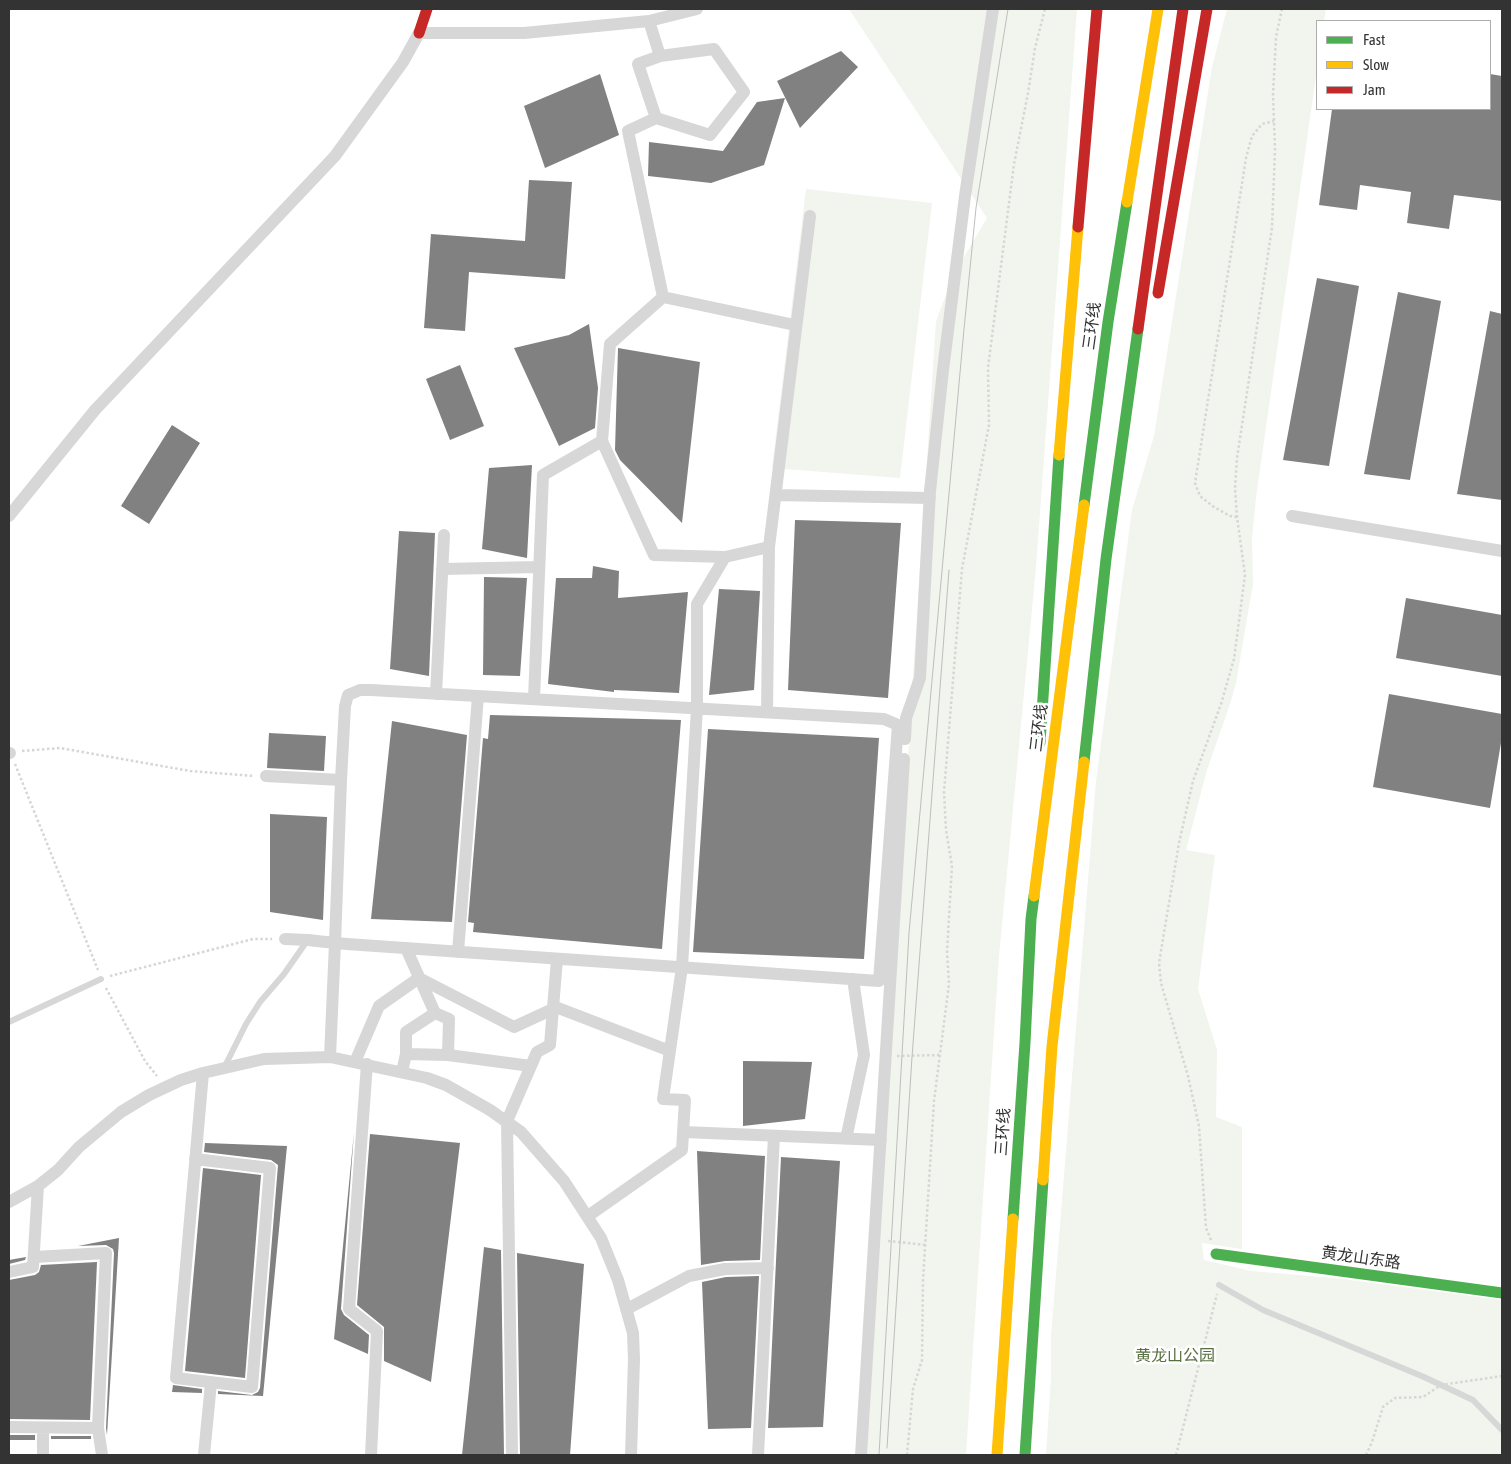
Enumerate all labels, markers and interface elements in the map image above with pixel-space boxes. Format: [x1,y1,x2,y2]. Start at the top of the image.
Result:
legend [1316,20,1491,110]
text: Fast [1363,31,1385,48]
text: Slow [1363,56,1389,73]
text: Jam [1363,81,1386,98]
street label: 三环线 [1079,301,1105,351]
street label: 三环线 [1027,703,1051,753]
street label: 三环线 [992,1107,1014,1157]
street label: 黄龙山东路 [1320,1243,1402,1273]
park label: 黄龙山公园 [1135,1346,1215,1366]

